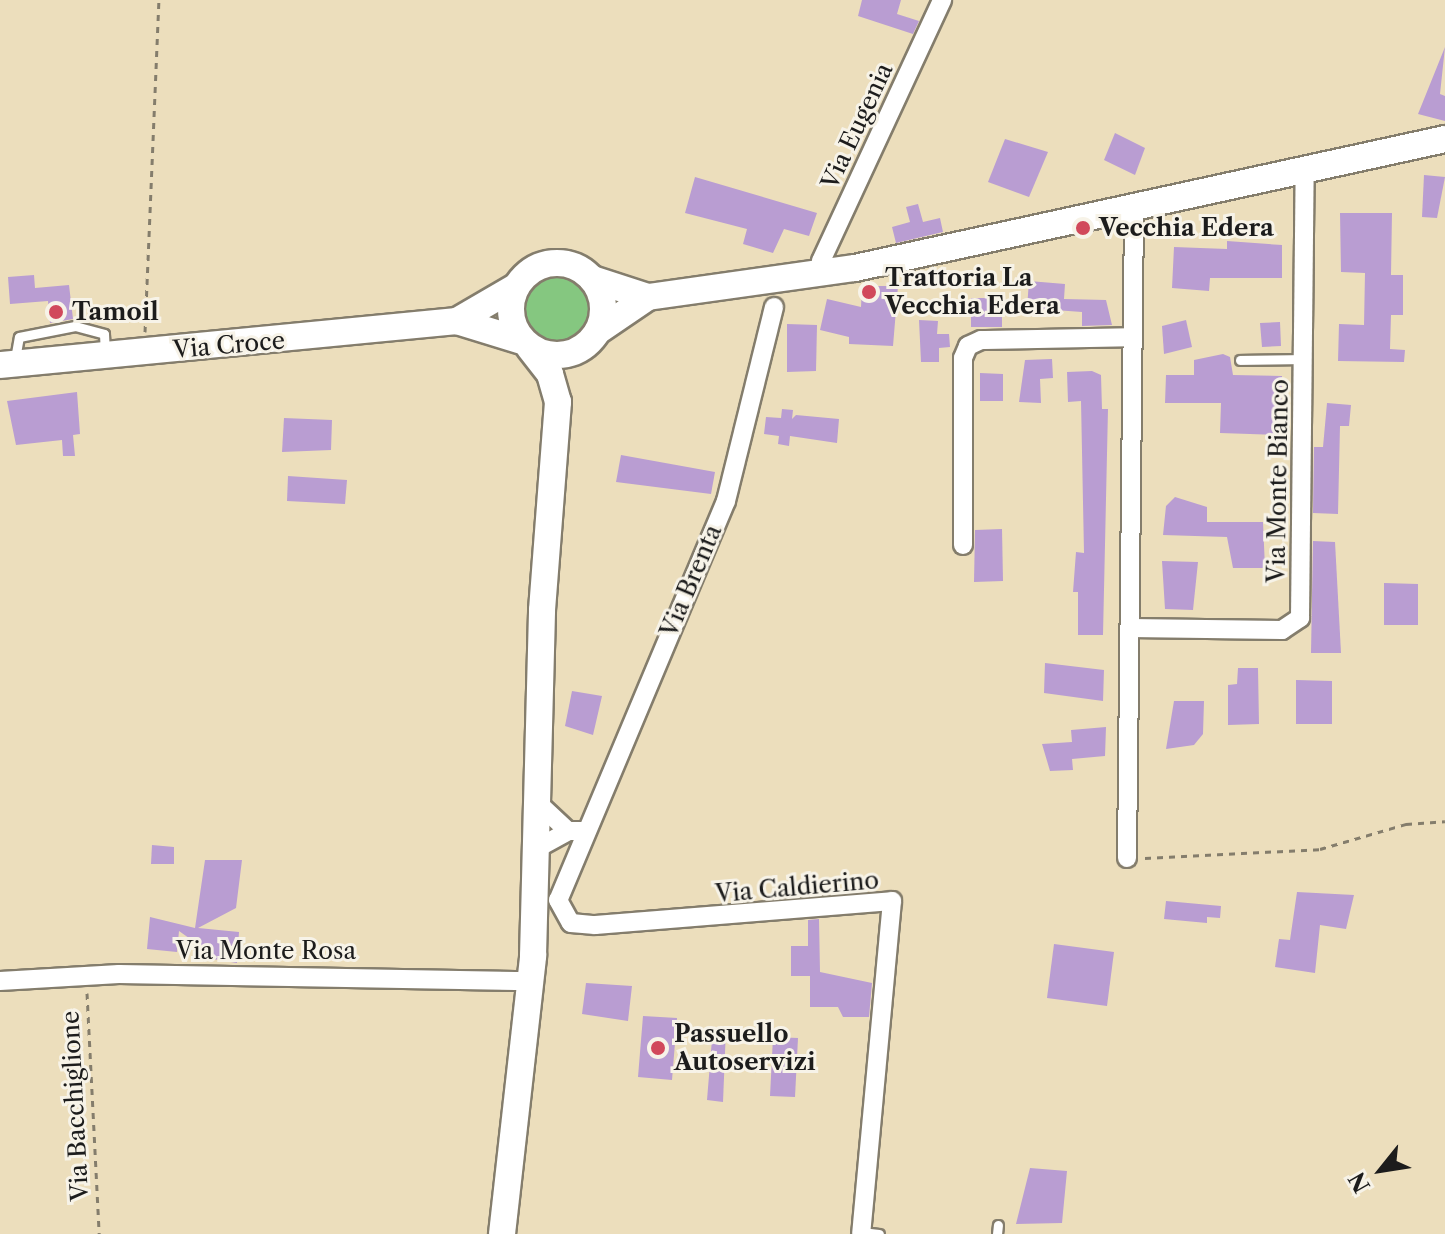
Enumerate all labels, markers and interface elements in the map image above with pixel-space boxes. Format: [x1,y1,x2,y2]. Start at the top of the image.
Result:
street label: Via Eugenia [815,58,899,194]
place label: Vecchia Edera [1099,214,1274,242]
marker: Vecchia Edera [1074,219,1092,237]
place label: Trattoria La Vecchia Edera [885,264,1060,320]
marker: Trattoria La Vecchia Edera [860,283,878,301]
place label: Tamoil [72,298,159,326]
marker: Tamoil [47,303,65,321]
street label: Via Croce [172,326,286,364]
street label: Via Monte Bianco [1262,379,1294,583]
street label: Via Brenta [654,520,728,642]
street label: Via Caldierino [714,865,880,909]
street label: Via Monte Rosa [176,937,356,965]
street label: Via Bacchiglione [56,1010,94,1202]
place label: Passuello Autoservizi [674,1020,816,1076]
marker: Passuello Autoservizi [649,1039,667,1057]
north arrow [1341,1130,1421,1210]
text: N [1343,1167,1376,1197]

